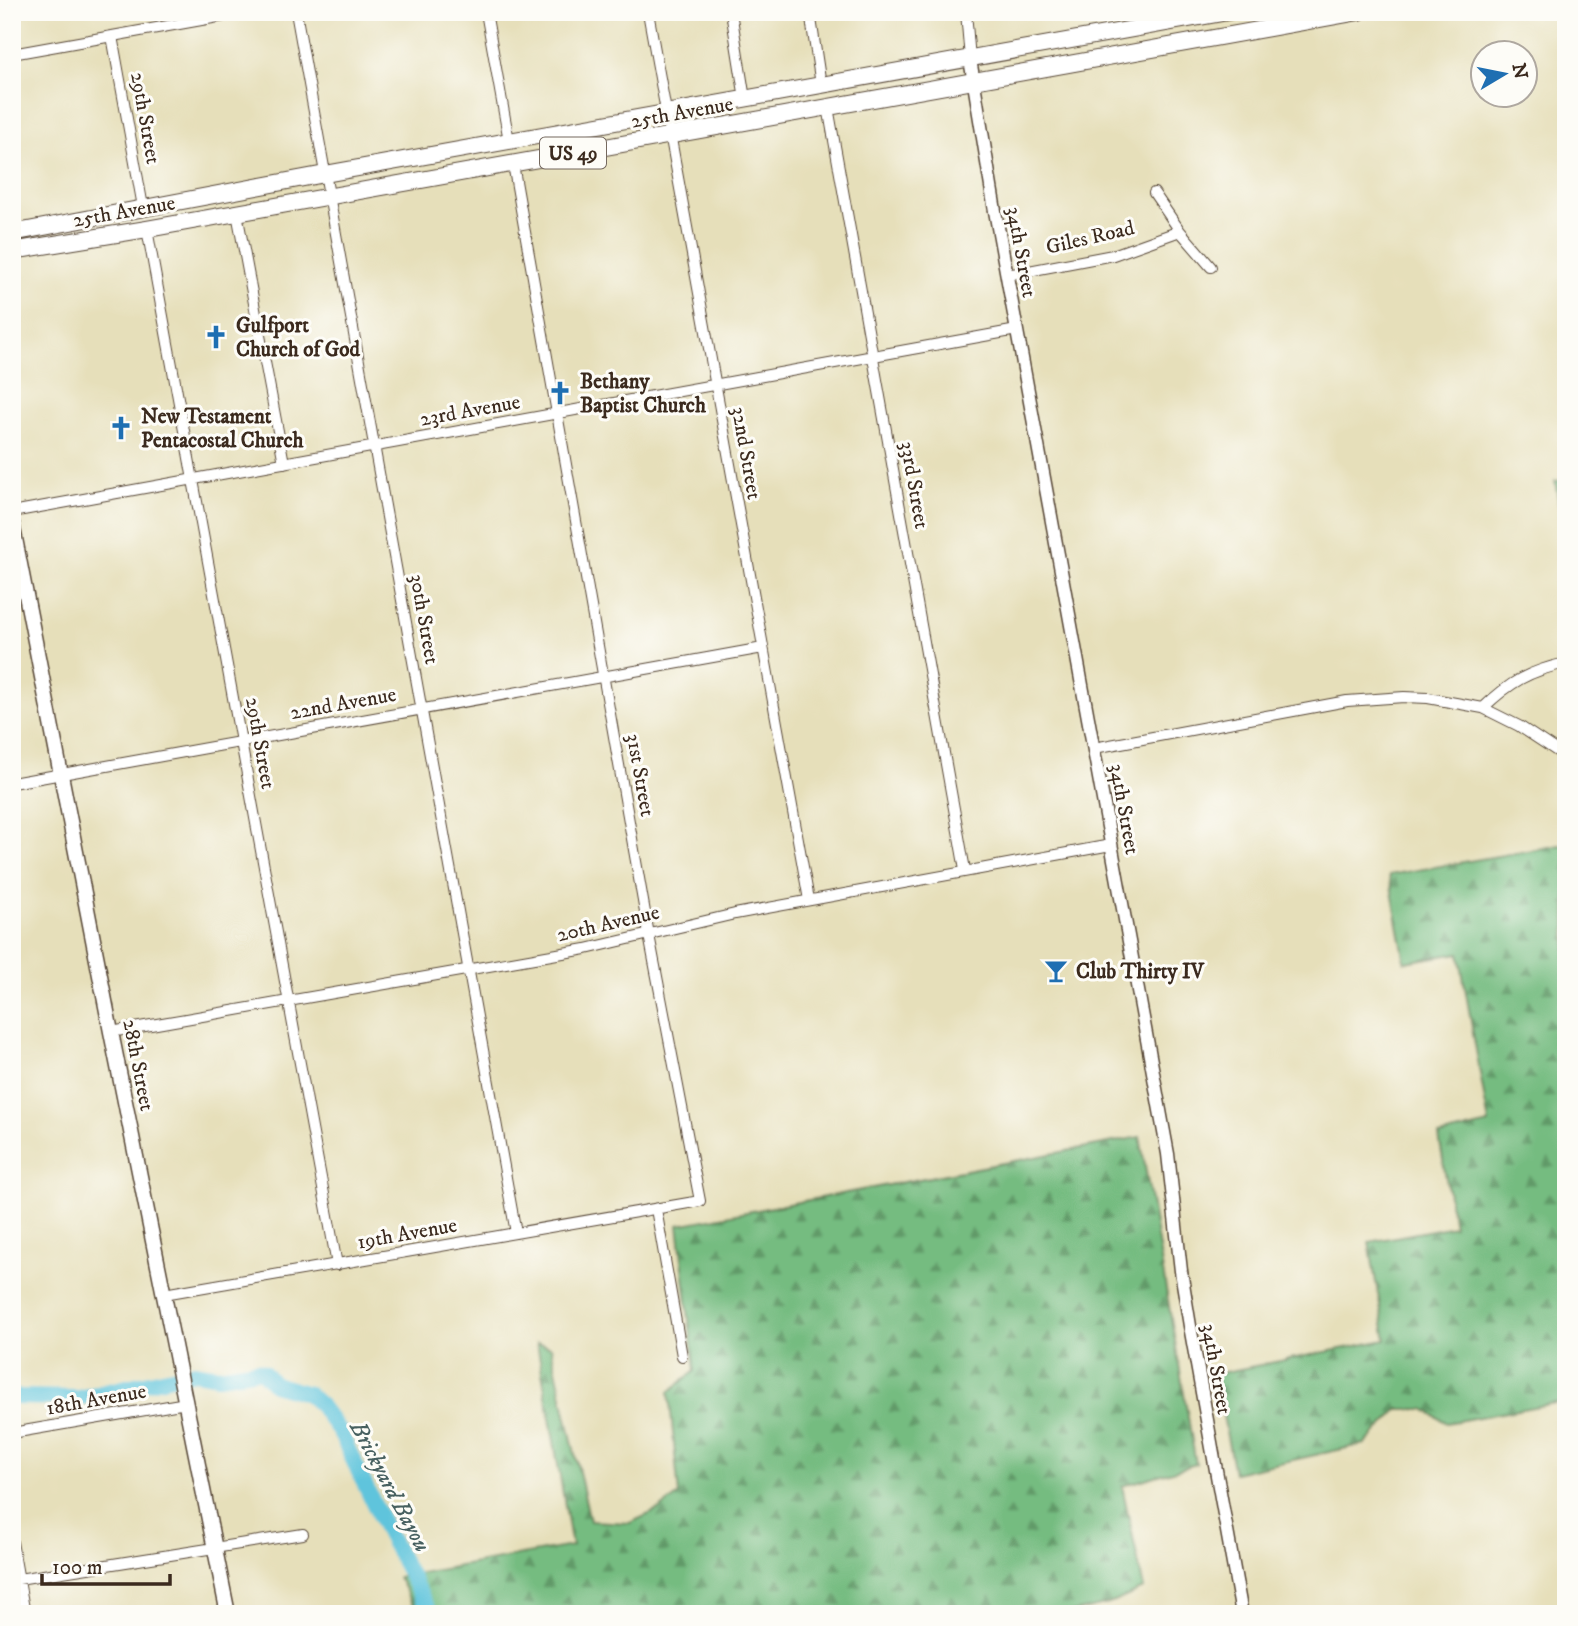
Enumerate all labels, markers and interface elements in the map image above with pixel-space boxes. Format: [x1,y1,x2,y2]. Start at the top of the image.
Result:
north arrow [1470,38,1540,108]
text: N [1507,62,1532,81]
street label: 29th Street [124,70,166,166]
street label: 25th Avenue [629,91,736,135]
road number: US 49 [540,138,606,168]
street label: 25th Avenue [71,190,178,234]
street label: 34th Street [1000,205,1042,300]
street label: Giles Road [1043,215,1138,261]
place label: Gulfport Church of God [236,313,361,363]
church icon: Gulfport Church of God [202,323,230,351]
place label: Bethany Baptist Church [580,369,707,419]
church icon: Bethany Baptist Church [546,379,574,407]
street label: 23rd Avenue [418,389,523,433]
place label: New Testament Pentacostal Church [141,404,305,454]
street label: 32nd Street [725,405,767,502]
church icon: New Testament Pentacostal Church [107,414,135,442]
street label: 33rd Street [894,440,935,531]
street label: 30th Street [403,572,445,667]
street label: 22nd Avenue [288,682,398,726]
street label: 29th Street [239,695,281,791]
street label: 31st Street [620,732,660,819]
street label: 34th Street [1103,762,1145,857]
street label: 20th Avenue [554,899,662,948]
bar icon: Club Thirty IV [1042,957,1070,985]
place label: Club Thirty IV [1076,959,1206,985]
street label: 28th Street [116,1017,160,1113]
street label: 19th Avenue [355,1212,459,1256]
street label: 34th Street [1195,1322,1237,1417]
street label: 18th Avenue [44,1378,148,1422]
water label: Brickyard Bayou [343,1415,436,1557]
scale bar [42,1542,170,1586]
text: 100 m [52,1555,103,1581]

